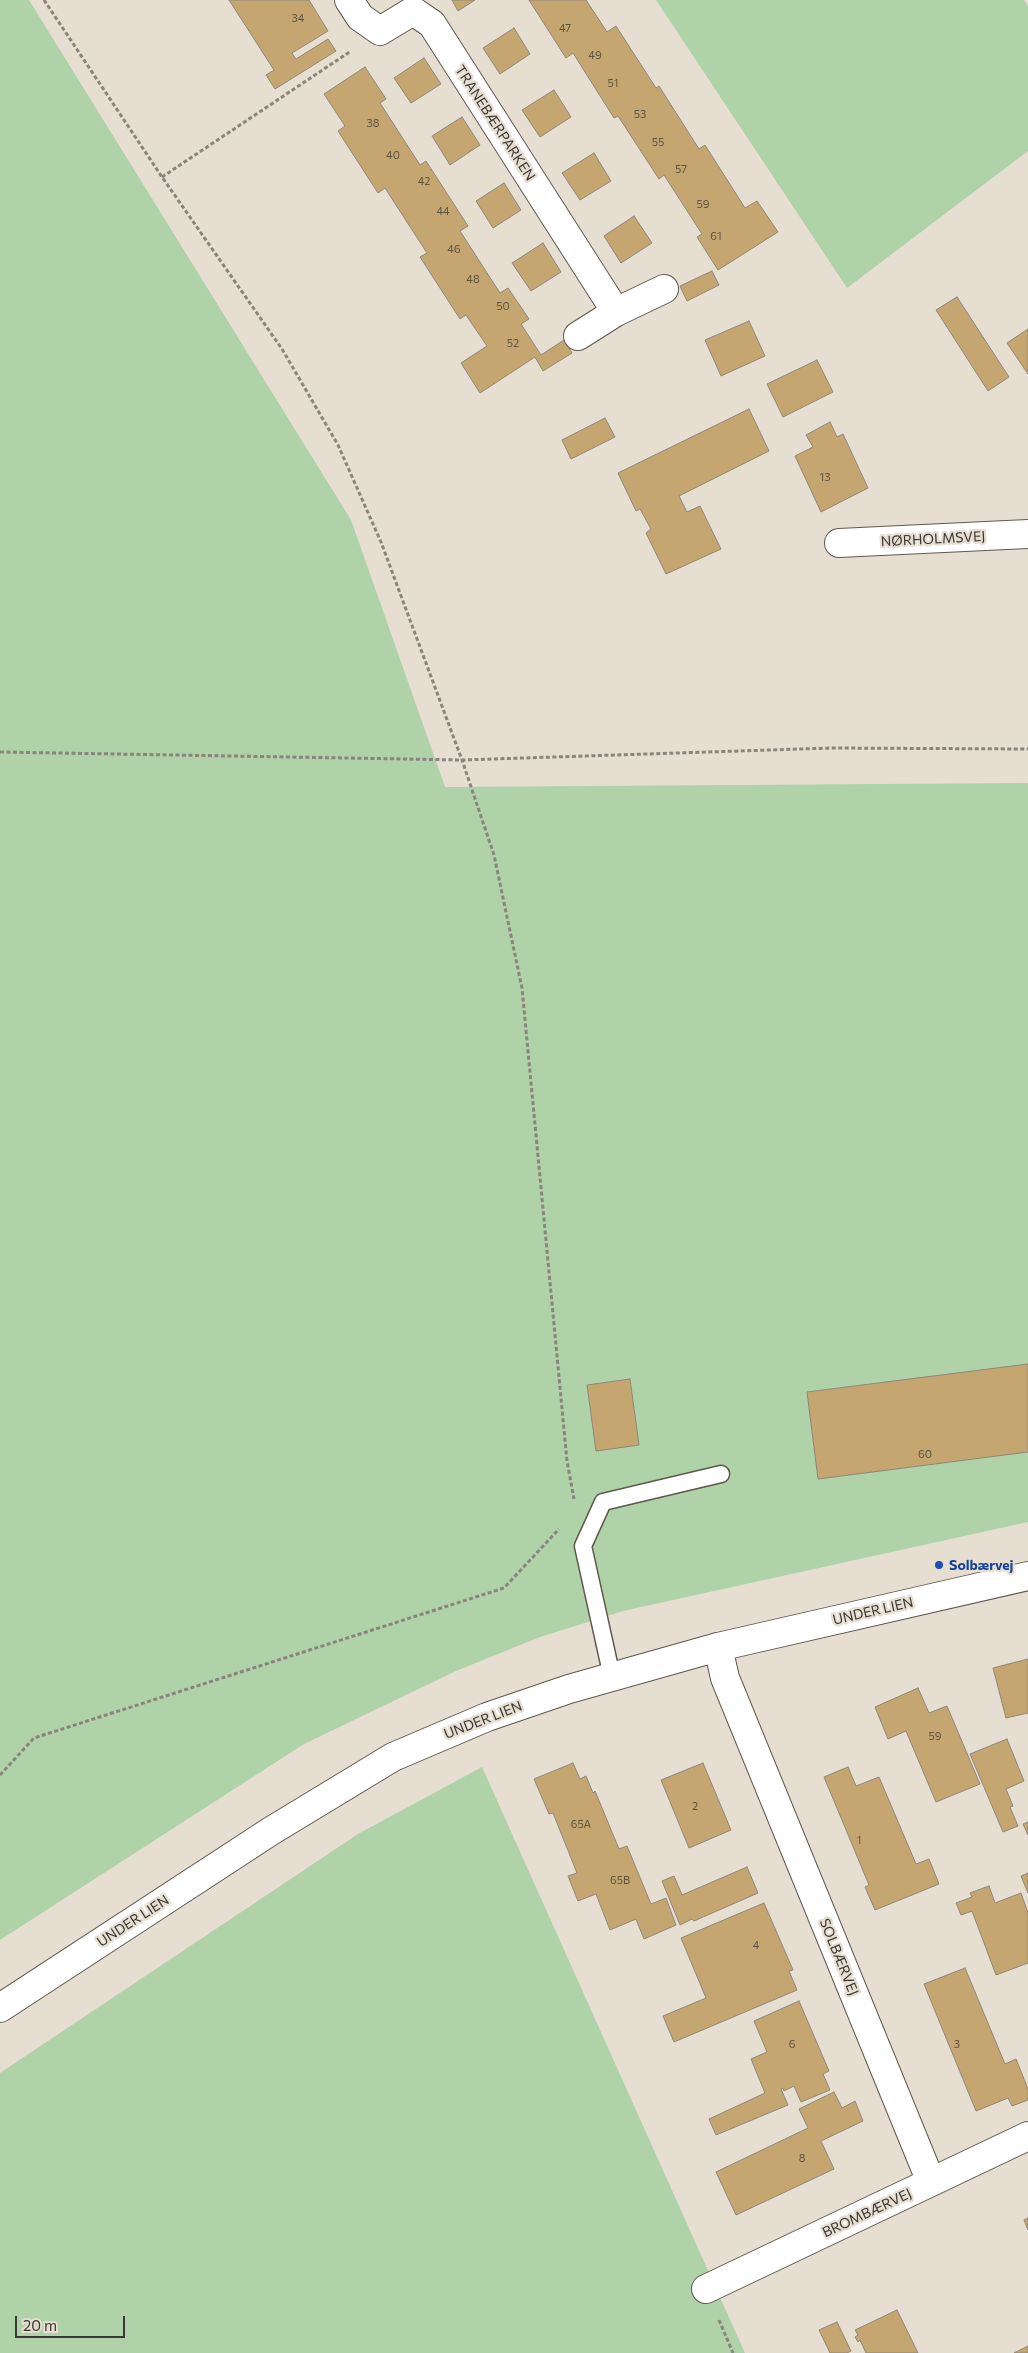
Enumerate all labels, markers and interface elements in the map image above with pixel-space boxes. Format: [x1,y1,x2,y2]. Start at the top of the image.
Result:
house number: 34 [292,11,304,25]
house number: 47 [559,21,571,35]
house number: 49 [588,48,602,62]
street label: TRANEBÆRPARKEN [451,62,539,184]
house number: 51 [607,76,619,90]
house number: 53 [634,107,646,121]
house number: 38 [367,116,379,130]
house number: 55 [652,135,664,149]
house number: 40 [386,148,400,162]
house number: 57 [675,162,687,176]
house number: 42 [418,174,430,188]
house number: 59 [697,197,709,211]
house number: 44 [436,204,450,218]
house number: 61 [710,229,722,243]
house number: 46 [447,242,461,256]
house number: 48 [466,272,480,286]
house number: 50 [496,299,510,313]
house number: 52 [507,336,519,350]
house number: 13 [820,470,830,484]
street label: NØRHOLMSVEJ [880,528,986,550]
house number: 60 [918,1447,932,1461]
place label: Solbærvej [949,1557,1013,1573]
marker: Solbærvej [933,1559,945,1571]
street label: UNDER LIEN [831,1594,915,1628]
street label: UNDER LIEN [442,1697,524,1743]
house number: 59 [929,1729,941,1743]
house number: 2 [692,1799,698,1813]
house number: 65A [571,1817,591,1831]
house number: 1 [857,1833,861,1847]
house number: 65B [610,1873,630,1887]
street label: UNDER LIEN [94,1892,172,1950]
street label: SOLBÆRVEJ [816,1916,862,1998]
house number: 4 [753,1938,759,1952]
house number: 6 [789,2037,795,2051]
house number: 3 [954,2037,960,2051]
house number: 8 [799,2151,805,2165]
street label: BROMBÆRVEJ [820,2185,914,2241]
scale bar [18,2306,128,2338]
text: 20 m [23,2316,57,2334]

